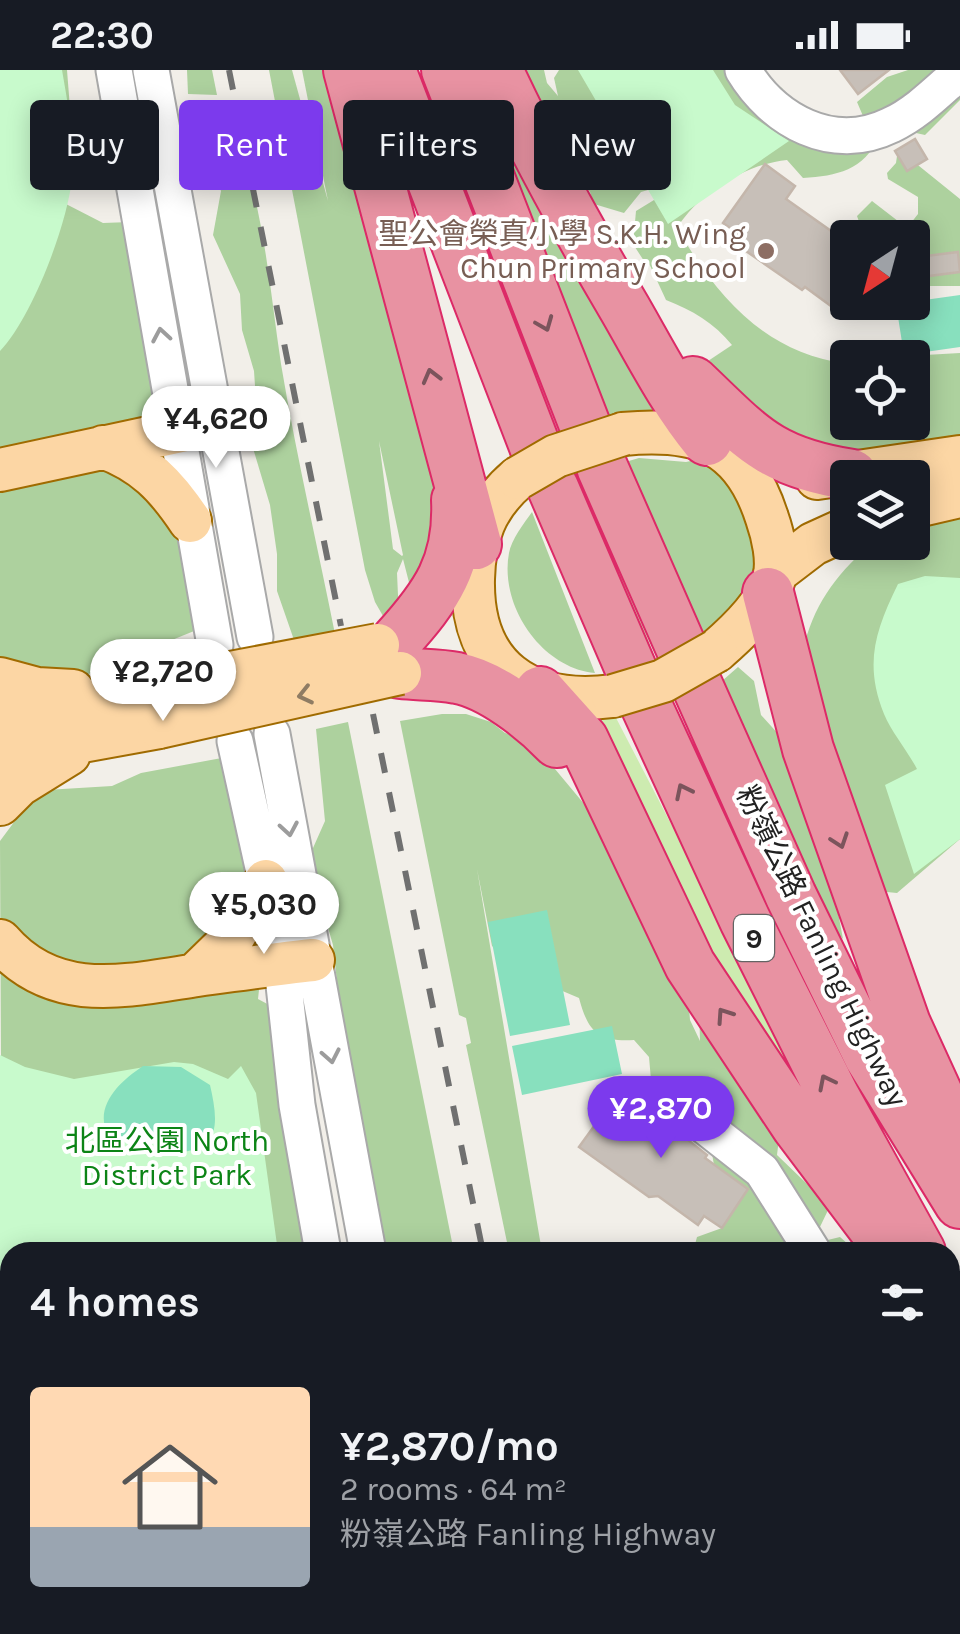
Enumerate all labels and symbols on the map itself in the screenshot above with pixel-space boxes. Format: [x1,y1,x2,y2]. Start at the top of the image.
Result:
place label: 聖公會榮真小學 S.K.H. Wing Chun Primary School [378,216,746,286]
north arrow [830,220,930,320]
marker: 聖公會榮真小學 S.K.H. Wing Chun Primary School [755,240,777,262]
one-way arrow [533,314,553,332]
one-way arrow [151,327,172,343]
one-way arrow [421,368,442,385]
pin: ¥4,620 [135,386,297,471]
pin: ¥2,720 [82,639,244,724]
one-way arrow [297,683,314,704]
street label: 粉嶺公路 Fanling Highway [729,780,915,1112]
one-way arrow [676,783,696,801]
one-way arrow [278,821,299,838]
one-way arrow [828,832,849,849]
pin: ¥5,030 [183,872,345,957]
road number: 9 [734,915,774,961]
one-way arrow [718,1008,736,1027]
one-way arrow [320,1048,341,1064]
one-way arrow [819,1075,839,1093]
pin: ¥2,870 [580,1076,742,1161]
park label: 北區公園 North District Park [65,1123,269,1193]

